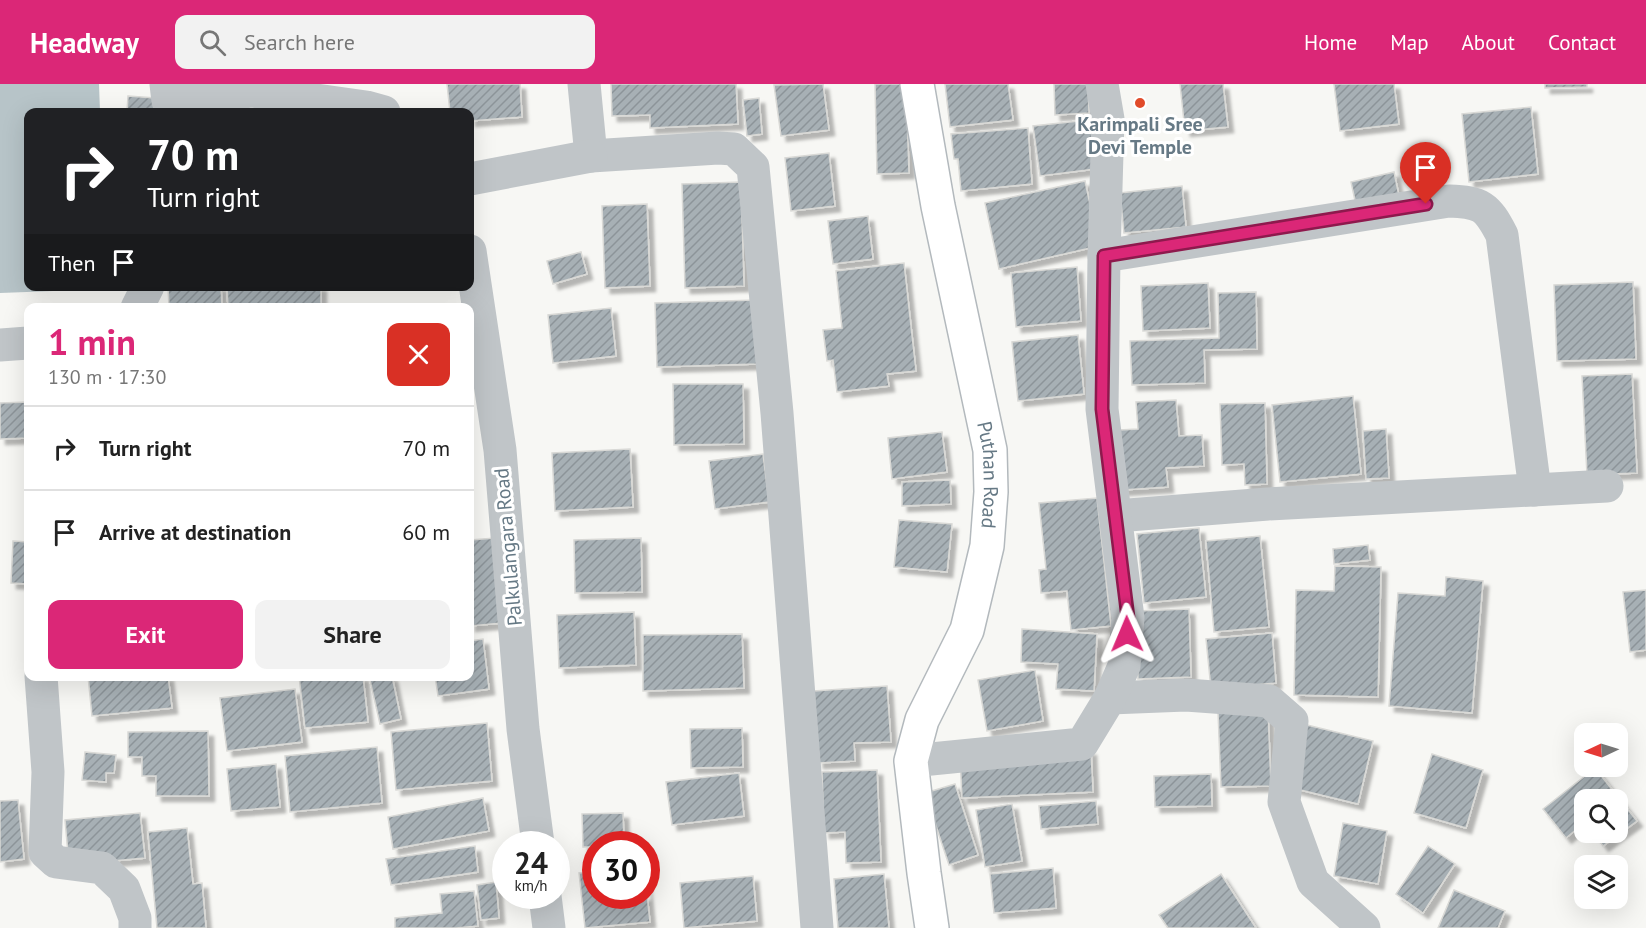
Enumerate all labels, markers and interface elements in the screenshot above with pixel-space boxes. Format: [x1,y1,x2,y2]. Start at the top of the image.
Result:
search box [175,15,595,69]
text: Headway [30,24,139,61]
icon: search [196,26,229,59]
text: Search here [244,28,355,56]
text: Home [1304,29,1357,56]
text: Map [1390,29,1429,56]
text: About [1462,29,1515,56]
text: Contact [1548,29,1616,56]
marker: Karimpali Sree Devi Temple [1133,96,1147,110]
place label: Karimpali Sree Devi Temple [1077,111,1203,160]
text: 70 m [147,127,239,182]
icon: right [48,132,126,210]
pin [1400,142,1451,204]
icon: arrive [1409,151,1442,184]
text: Turn right [147,180,260,214]
icon: arrive [107,246,140,279]
text: Then [48,249,95,277]
text: 1 min [48,318,136,365]
button: close [387,323,450,386]
text: 130 m · 17:30 [48,364,166,390]
street label: Puthan Road [971,419,1004,529]
icon: right [48,432,81,465]
text: Turn right [99,434,191,462]
text: 70 m [402,434,450,462]
street label: Palkulangara Road [488,467,528,627]
icon: arrive [48,516,81,549]
text: Arrive at destination [99,518,291,546]
text: 60 m [402,518,450,546]
button: Exit [48,600,243,669]
button: Share [255,600,450,669]
position arrow [1095,602,1159,666]
north arrow [1574,723,1628,777]
map controls [1574,723,1628,909]
button: search [1574,789,1628,843]
speed limit sign: 30 [582,831,660,909]
text: 24 [514,843,548,882]
button: layers [1574,855,1628,909]
text: km/h [515,876,547,895]

